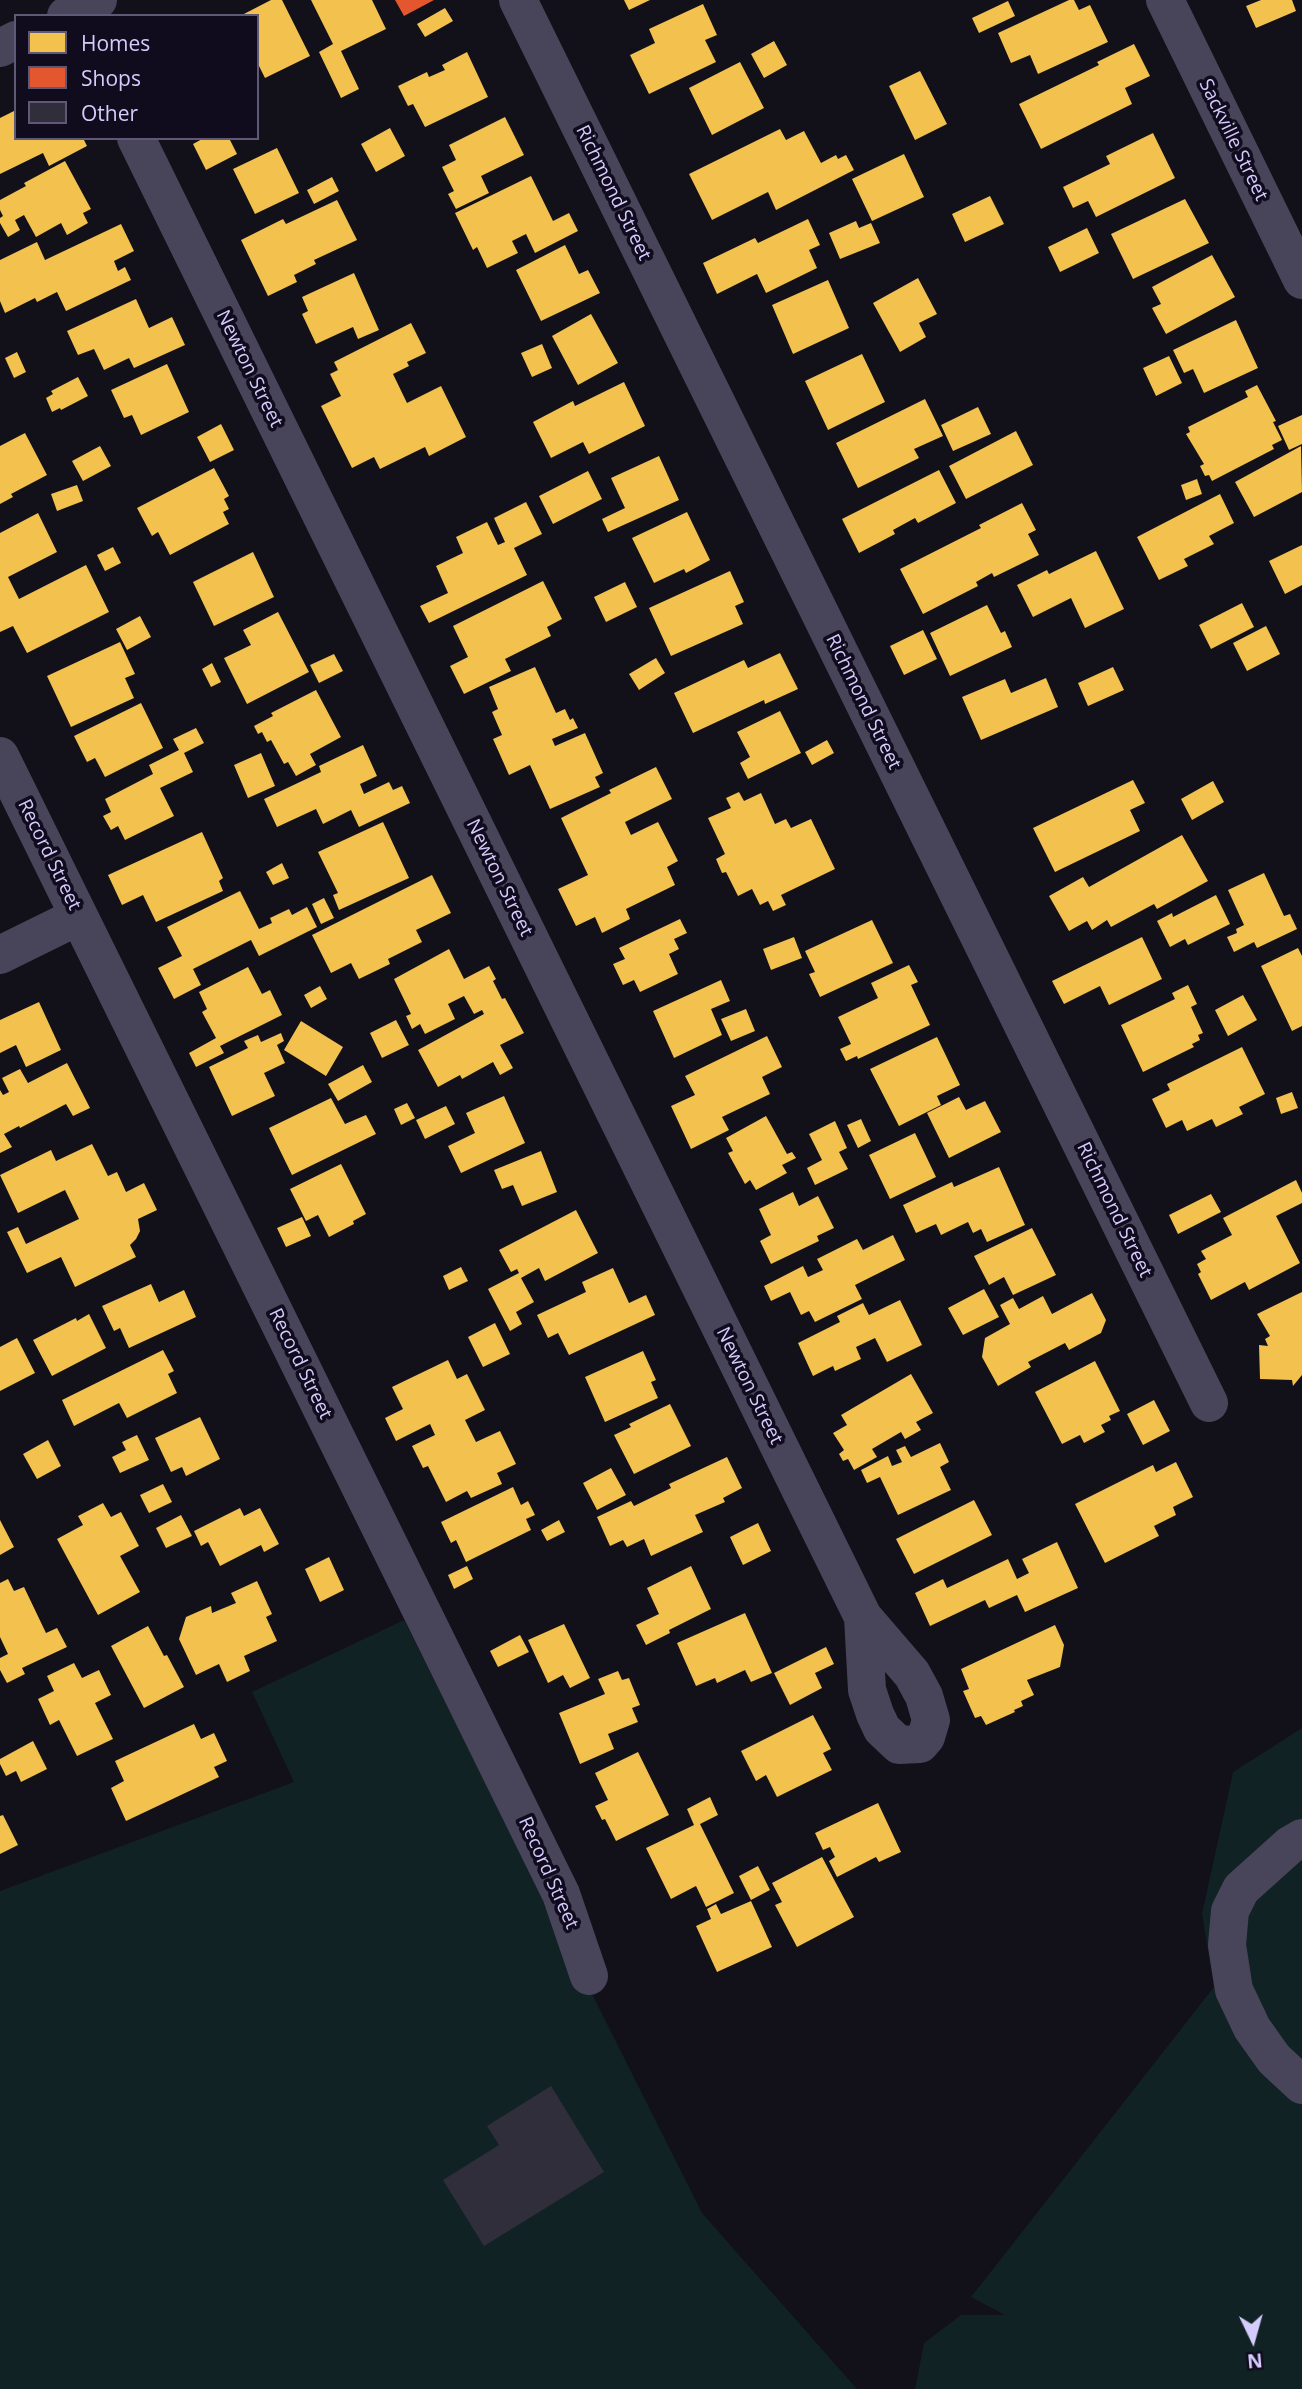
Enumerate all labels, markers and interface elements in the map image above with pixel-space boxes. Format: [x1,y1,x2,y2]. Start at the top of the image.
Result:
legend [14,14,259,140]
text: Homes [81,29,150,57]
text: Shops [81,64,141,92]
street label: Sackville Street [1194,75,1272,205]
text: Other [81,99,138,127]
street label: Richmond Street [570,122,656,264]
street label: Newton Street [211,307,287,431]
street label: Richmond Street [820,631,906,773]
street label: Record Street [12,796,86,914]
street label: Newton Street [461,816,537,940]
street label: Richmond Street [1071,1139,1157,1281]
street label: Record Street [263,1305,337,1423]
street label: Newton Street [711,1324,787,1448]
street label: Record Street [513,1813,583,1933]
north arrow [1218,2305,1288,2375]
text: N [1246,2347,1264,2375]

